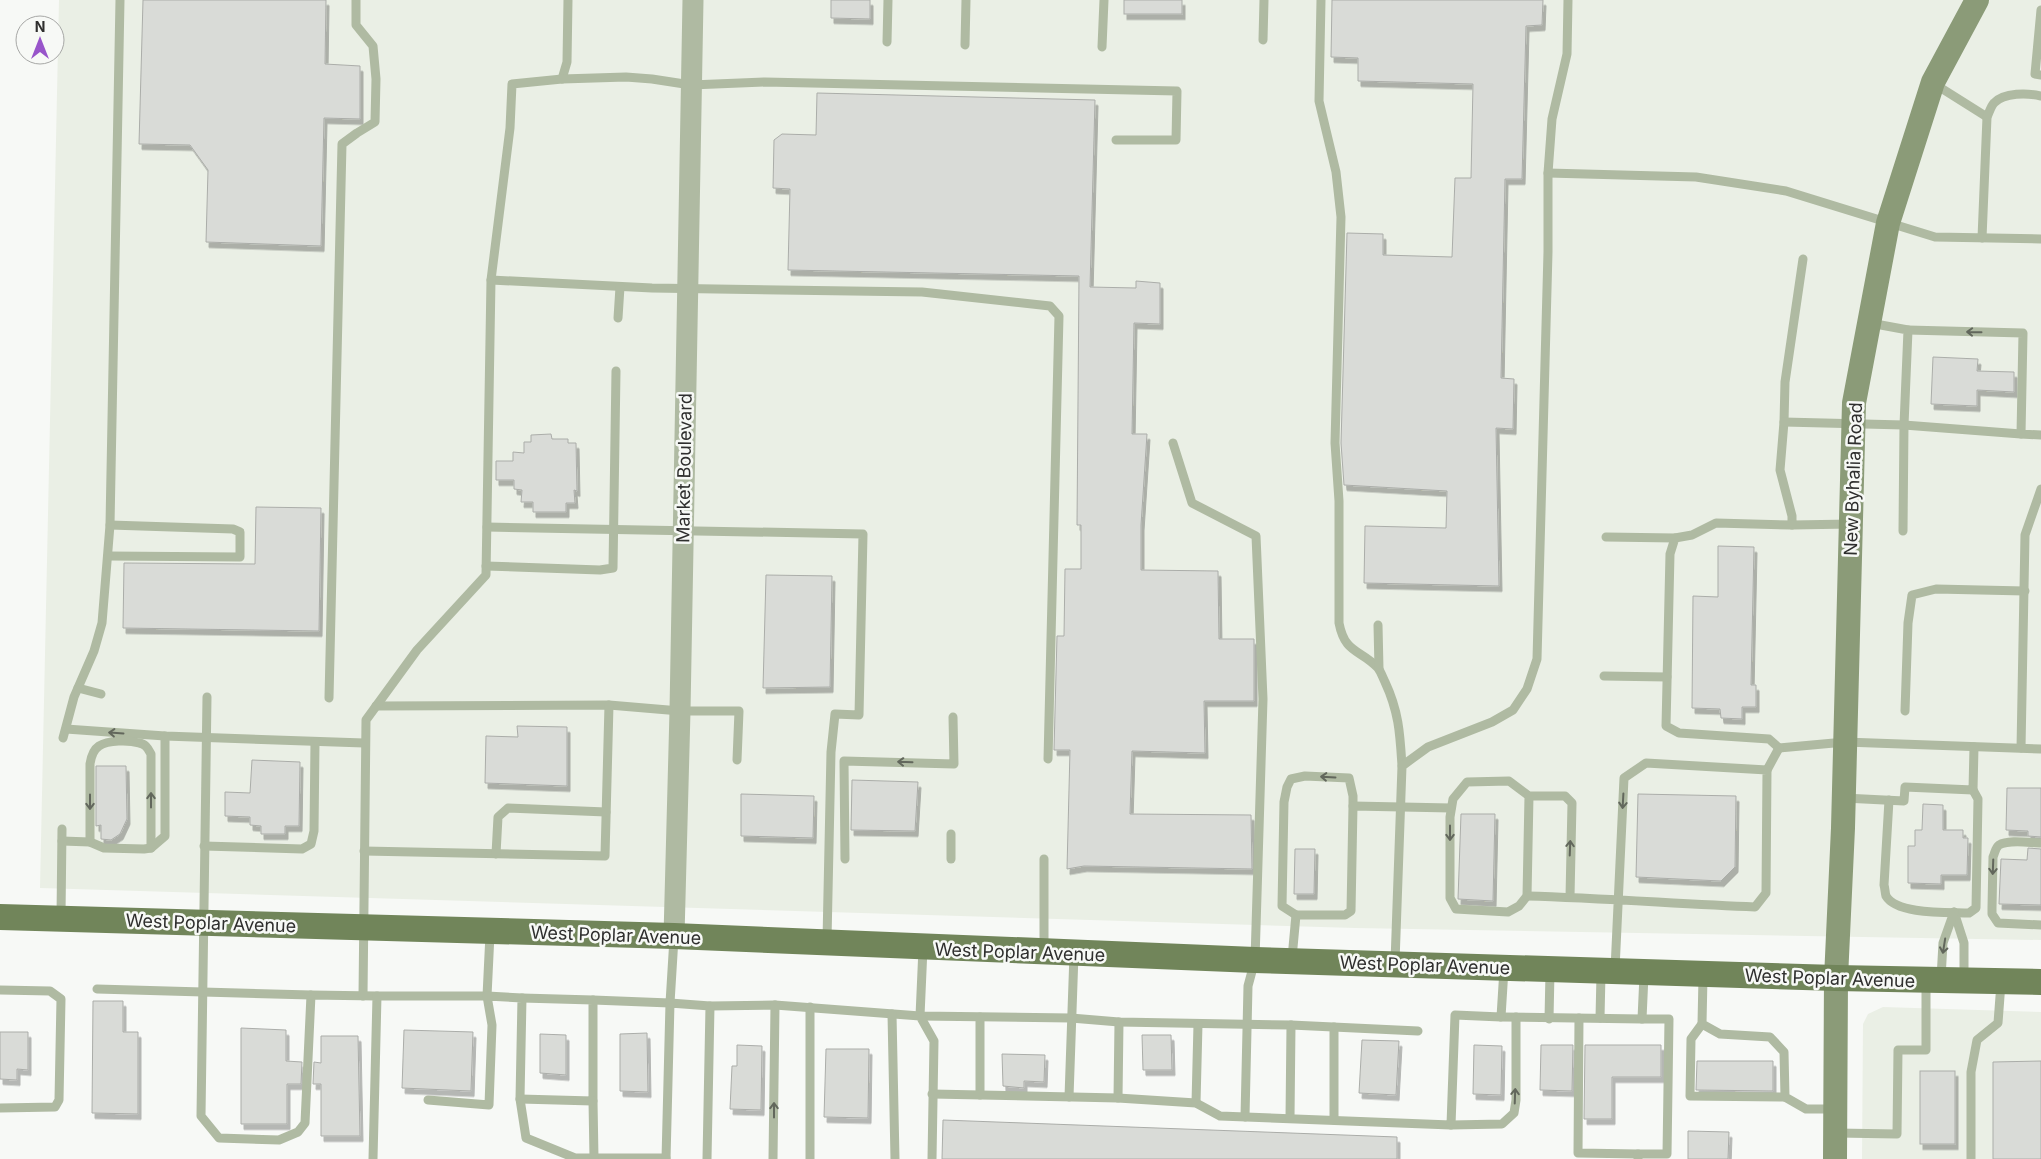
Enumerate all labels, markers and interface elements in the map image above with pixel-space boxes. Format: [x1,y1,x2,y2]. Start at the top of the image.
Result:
north arrow [15,15,65,65]
text: N [35,18,45,35]
one-way arrow [1966,327,1982,336]
street label: Market Boulevard [672,393,696,543]
street label: New Byhalia Road [1840,402,1866,556]
one-way arrow [108,728,124,738]
one-way arrow [897,757,914,767]
one-way arrow [1321,773,1337,782]
one-way arrow [146,792,156,808]
one-way arrow [1619,793,1628,809]
one-way arrow [85,794,95,810]
one-way arrow [1445,824,1455,841]
one-way arrow [1565,841,1575,857]
one-way arrow [1988,859,1998,875]
street label: West Poplar Avenue [125,910,297,936]
street label: West Poplar Avenue [530,922,702,948]
one-way arrow [1939,937,1949,953]
street label: West Poplar Avenue [934,939,1106,965]
street label: West Poplar Avenue [1339,952,1511,978]
street label: West Poplar Avenue [1744,965,1916,991]
one-way arrow [1511,1089,1520,1105]
one-way arrow [769,1103,779,1119]

